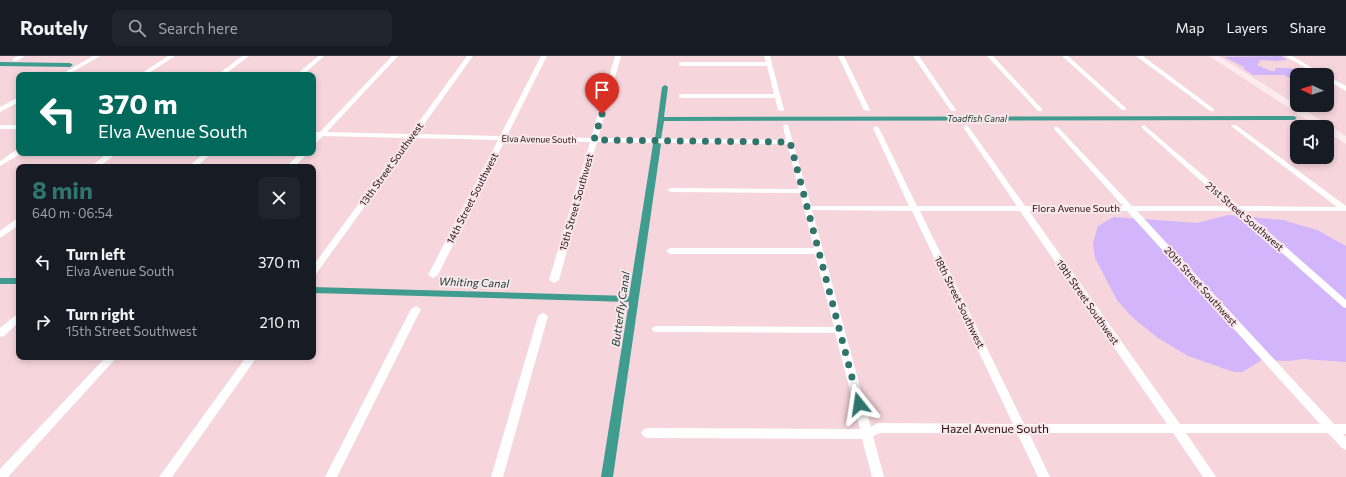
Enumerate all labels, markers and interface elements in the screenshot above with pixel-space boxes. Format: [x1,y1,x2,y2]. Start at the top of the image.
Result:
search box [112,10,392,46]
text: Routely [20,16,88,39]
icon: search [126,17,148,39]
text: Search here [158,19,238,37]
text: Map [1176,19,1204,36]
text: Layers [1226,19,1268,36]
text: Share [1290,19,1326,36]
north arrow [1290,68,1334,112]
map controls [1290,68,1334,164]
pin [585,73,619,114]
icon: arrive [591,79,613,101]
text: 370 m [98,86,178,120]
icon: left [32,88,84,140]
water label: Toadfish Canal [947,113,1008,124]
text: Elva Avenue South [98,120,248,142]
street label: 13th Street Southwest [357,120,425,208]
button: sound [1290,120,1334,164]
street label: Elva Avenue South [501,133,577,145]
street label: 14th Street Southwest [444,150,500,246]
street label: 15th Street Southwest [556,152,596,252]
text: 8 min [32,175,93,204]
button: close [258,177,300,219]
street label: 21st Street Southwest [1204,179,1286,253]
street label: Flora Avenue South [1032,202,1120,214]
text: 640 m · 06:54 [32,205,113,221]
street label: 20th Street Southwest [1162,244,1240,328]
text: Turn left [66,245,125,263]
icon: left [32,251,54,273]
text: 370 m [258,253,300,271]
street label: 18th Street Southwest [932,254,988,350]
street label: 19th Street Southwest [1054,257,1122,347]
text: Elva Avenue South [66,263,174,279]
water label: Butterfly Canal [608,271,632,347]
water label: Whiting Canal [439,274,510,290]
text: Turn right [66,305,135,323]
icon: right [32,311,54,333]
text: 210 m [260,313,300,331]
text: 15th Street Southwest [66,323,197,339]
position arrow [838,383,880,425]
street label: Hazel Avenue South [941,421,1049,435]

